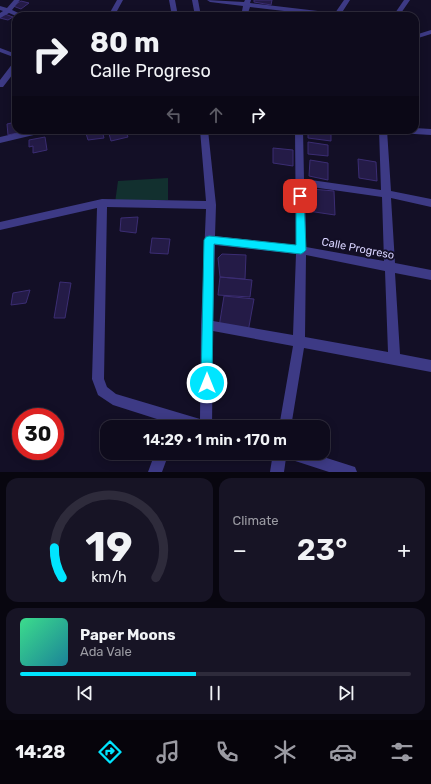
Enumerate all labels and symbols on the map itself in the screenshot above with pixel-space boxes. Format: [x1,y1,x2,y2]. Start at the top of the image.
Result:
pin [283,179,317,213]
street label: Calle Progreso [320,235,395,262]
position arrow [186,362,228,404]
speed limit sign: 30 [12,408,64,460]

